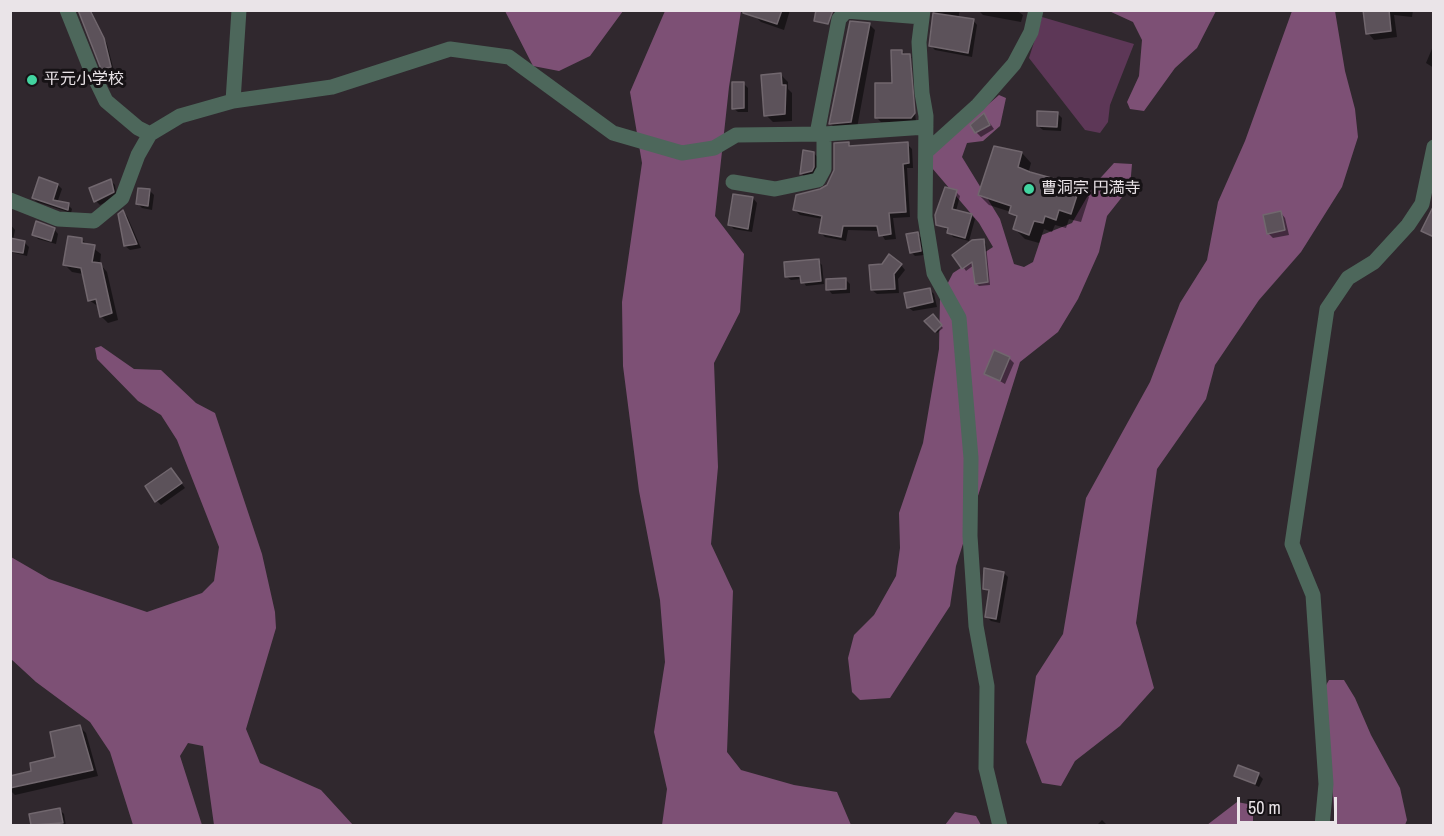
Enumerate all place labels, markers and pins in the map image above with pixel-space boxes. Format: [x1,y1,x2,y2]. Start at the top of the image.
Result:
place label: 平元小学校 [44,70,124,90]
marker: 平元小学校 [25,73,39,87]
place label: 曹洞宗 円満寺 [1041,179,1141,199]
marker: 曹洞宗 円満寺 [1022,182,1036,196]

